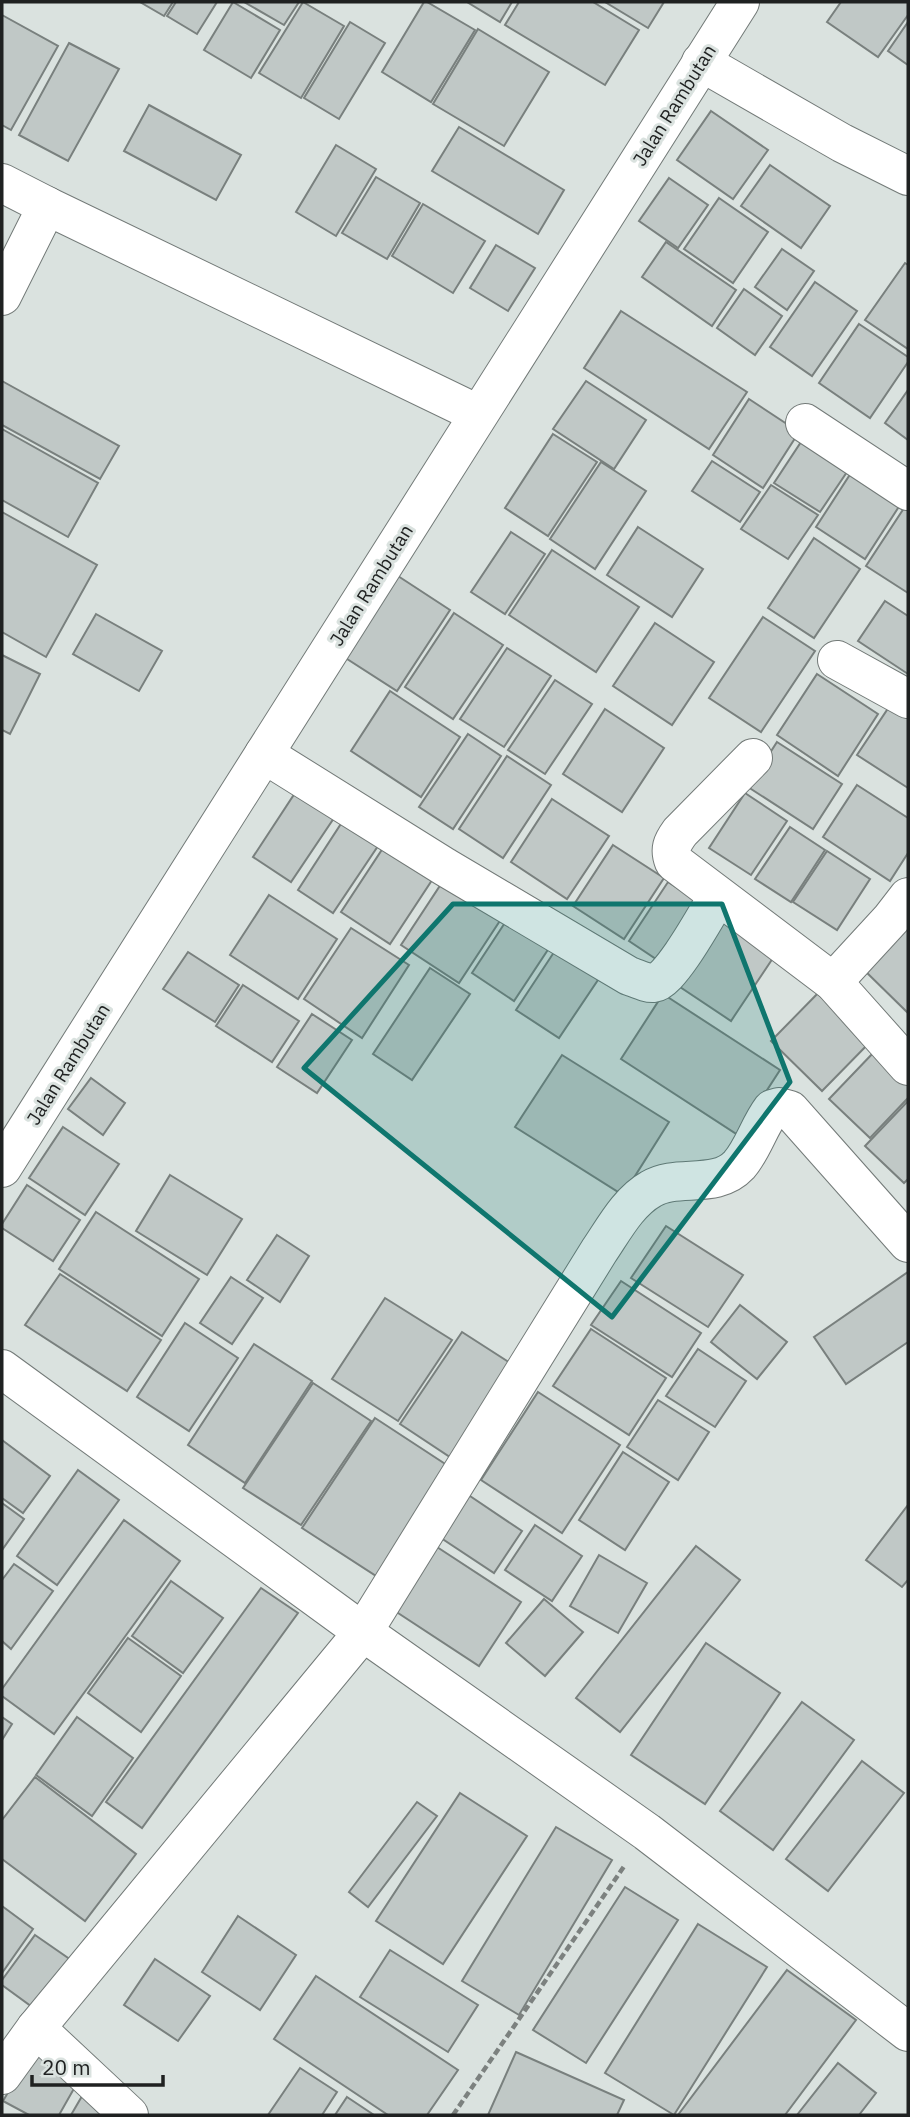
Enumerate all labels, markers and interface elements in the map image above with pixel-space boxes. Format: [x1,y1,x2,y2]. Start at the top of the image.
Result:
street label: Jalan Rambutan [627,40,721,170]
street label: Jalan Rambutan [324,520,418,650]
street label: Jalan Rambutan [21,999,115,1129]
scale bar [32,2044,163,2088]
text: 20 m [42,2053,91,2081]

